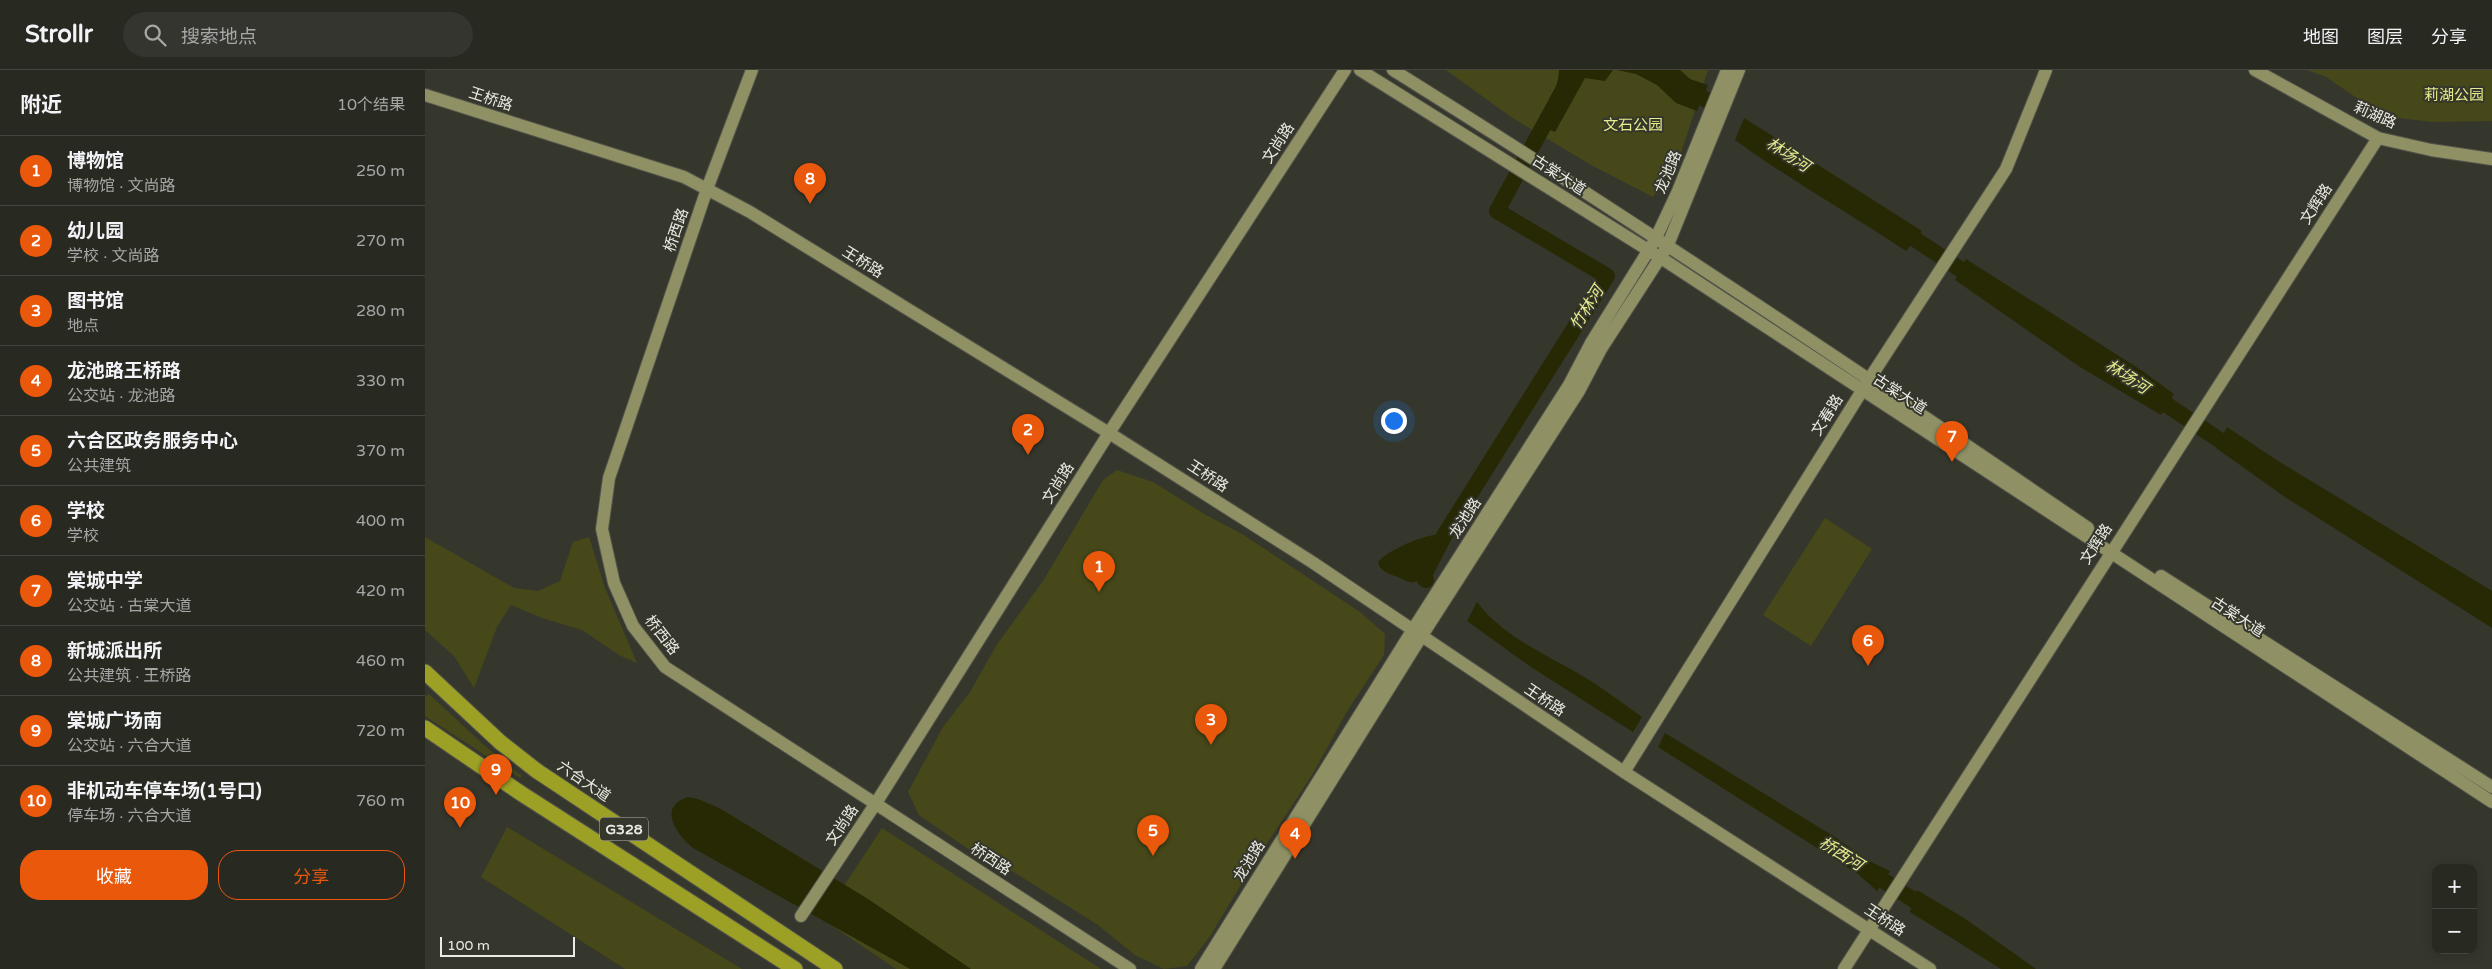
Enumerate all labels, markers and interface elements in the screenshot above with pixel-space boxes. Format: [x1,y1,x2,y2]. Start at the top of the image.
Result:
search box [123,12,473,57]
text: Strollr [25,20,93,49]
icon: search [141,21,169,49]
text: 搜索地点 [181,26,257,48]
text: 地图 [2303,26,2339,48]
text: 图层 [2367,26,2403,48]
text: 分享 [2431,26,2467,48]
street label: 王桥路 [467,83,515,115]
park label: 莉湖公园 [2424,86,2484,104]
text: 附近 [20,93,62,118]
text: 10个结果 [337,95,405,115]
street label: 莉湖路 [2351,98,2399,132]
park label: 文石公园 [1603,116,1663,134]
street label: 文尚路 [1258,119,1298,167]
water label: 林场河 [1762,134,1816,178]
street label: 龙池路 [1651,148,1685,196]
text: 博物馆 [67,150,124,172]
street label: 古棠大道 [1529,151,1589,199]
text: 1 [31,161,41,181]
text: 250 m [356,161,405,181]
pin: 8 [794,163,826,204]
text: 博物馆 · 文尚路 [67,176,175,196]
street label: 文辉路 [2296,180,2336,228]
street label: 桥西路 [660,206,692,254]
text: 幼儿园 [67,220,124,242]
text: 2 [31,231,41,251]
text: 270 m [356,231,405,251]
street label: 王桥路 [839,242,887,282]
text: 学校 · 文尚路 [67,246,159,266]
water label: 竹林河 [1566,280,1610,334]
text: 图书馆 [67,290,124,312]
text: 3 [31,301,41,321]
text: 280 m [356,301,405,321]
text: 地点 [67,316,99,336]
water label: 林场河 [2101,356,2155,400]
text: 龙池路王桥路 [67,360,181,382]
street label: 古棠大道 [1870,370,1930,418]
text: 4 [31,371,41,391]
text: 330 m [356,371,405,391]
text: 公交站 · 龙池路 [67,386,175,406]
street label: 文春路 [1807,391,1847,439]
your location [1381,408,1407,434]
pin: 2 [1012,414,1044,455]
pin: 7 [1936,421,1968,462]
text: 六合区政务服务中心 [67,430,238,452]
text: 5 [31,441,41,461]
text: 370 m [356,441,405,461]
text: 公共建筑 [67,456,131,476]
street label: 王桥路 [1184,456,1232,496]
street label: 文尚路 [1038,459,1078,507]
street label: 龙池路 [1445,494,1485,542]
text: 学校 [67,500,105,522]
text: 6 [31,511,41,531]
text: 400 m [356,511,405,531]
street label: 文辉路 [2076,520,2116,568]
text: 学校 [67,526,99,546]
pin: 1 [1083,551,1115,592]
text: 棠城中学 [67,570,143,592]
text: 7 [31,581,41,601]
text: 420 m [356,581,405,601]
street label: 古棠大道 [2208,593,2268,641]
text: 公交站 · 古棠大道 [67,596,191,616]
street label: 桥西路 [641,612,683,658]
pin: 6 [1852,625,1884,666]
text: 新城派出所 [67,640,162,662]
text: 8 [31,651,41,671]
text: 460 m [356,651,405,671]
text: 公共建筑 · 王桥路 [67,666,191,686]
street label: 王桥路 [1521,680,1569,720]
pin: 3 [1195,704,1227,745]
text: 棠城广场南 [67,710,162,732]
text: 9 [31,721,41,741]
text: 720 m [356,721,405,741]
text: 公交站 · 六合大道 [67,736,191,756]
pin: 9 [480,754,512,795]
street label: 六合大道 [554,757,614,805]
text: 非机动车停车场(1号口) [67,780,262,802]
pin: 10 [444,787,476,828]
text: 10 [26,791,46,811]
text: 760 m [356,791,405,811]
street label: 文尚路 [822,801,862,849]
text: 停车场 · 六合大道 [67,806,191,826]
pin: 5 [1137,815,1169,856]
road number: G328 [600,818,648,841]
pin: 4 [1279,818,1311,859]
water label: 桥西河 [1815,833,1869,877]
street label: 龙池路 [1229,837,1269,885]
street label: 桥西路 [967,839,1015,879]
button: 收藏 [20,850,208,900]
button: 分享 [218,850,405,900]
map controls [2432,864,2477,954]
button: + [2432,864,2477,909]
street label: 王桥路 [1861,900,1909,940]
button: − [2432,909,2477,954]
scale bar [440,934,575,957]
text: 100 m [447,937,490,954]

